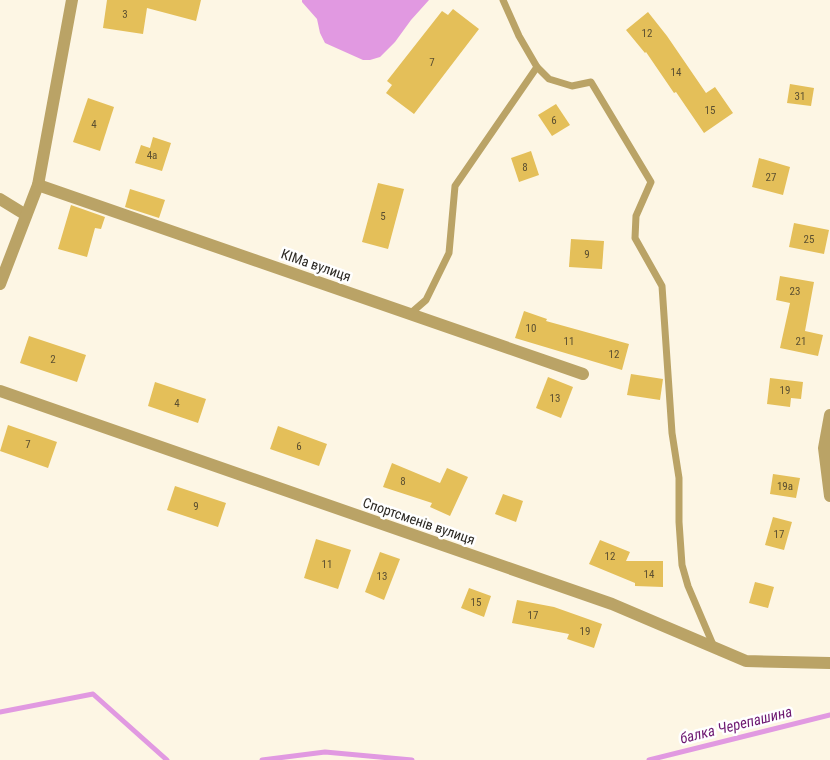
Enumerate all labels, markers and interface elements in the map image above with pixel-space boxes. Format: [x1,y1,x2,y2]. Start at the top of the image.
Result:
house number: 3 [122,8,128,21]
house number: 12 [642,27,652,40]
house number: 7 [429,56,435,69]
house number: 14 [671,66,682,79]
house number: 31 [795,90,805,103]
house number: 15 [705,104,715,117]
house number: 6 [551,114,557,127]
house number: 4 [91,118,97,131]
house number: 4а [147,149,157,162]
house number: 8 [522,161,528,174]
house number: 27 [766,171,776,184]
house number: 5 [380,210,386,223]
house number: 25 [804,233,814,246]
street label: КІМа вулиця [279,246,353,284]
house number: 9 [584,248,590,261]
house number: 23 [790,285,800,298]
house number: 10 [526,322,536,335]
house number: 11 [564,335,574,348]
house number: 21 [796,335,806,348]
house number: 12 [609,348,619,361]
house number: 2 [50,353,56,366]
house number: 19 [780,384,790,397]
house number: 13 [550,392,560,405]
house number: 4 [174,397,180,410]
house number: 7 [25,438,31,451]
house number: 6 [296,440,302,453]
house number: 8 [400,475,406,488]
house number: 19а [777,480,793,493]
street label: Спортсменів вулиця [361,494,477,548]
house number: 9 [193,500,199,513]
house number: 17 [774,528,784,541]
house number: 12 [605,550,615,563]
house number: 11 [322,558,332,571]
house number: 14 [644,568,655,581]
house number: 13 [377,570,387,583]
house number: 15 [471,596,481,609]
house number: 17 [528,609,538,622]
house number: 19 [580,625,590,638]
water label: балка Черепашина [678,702,794,748]

